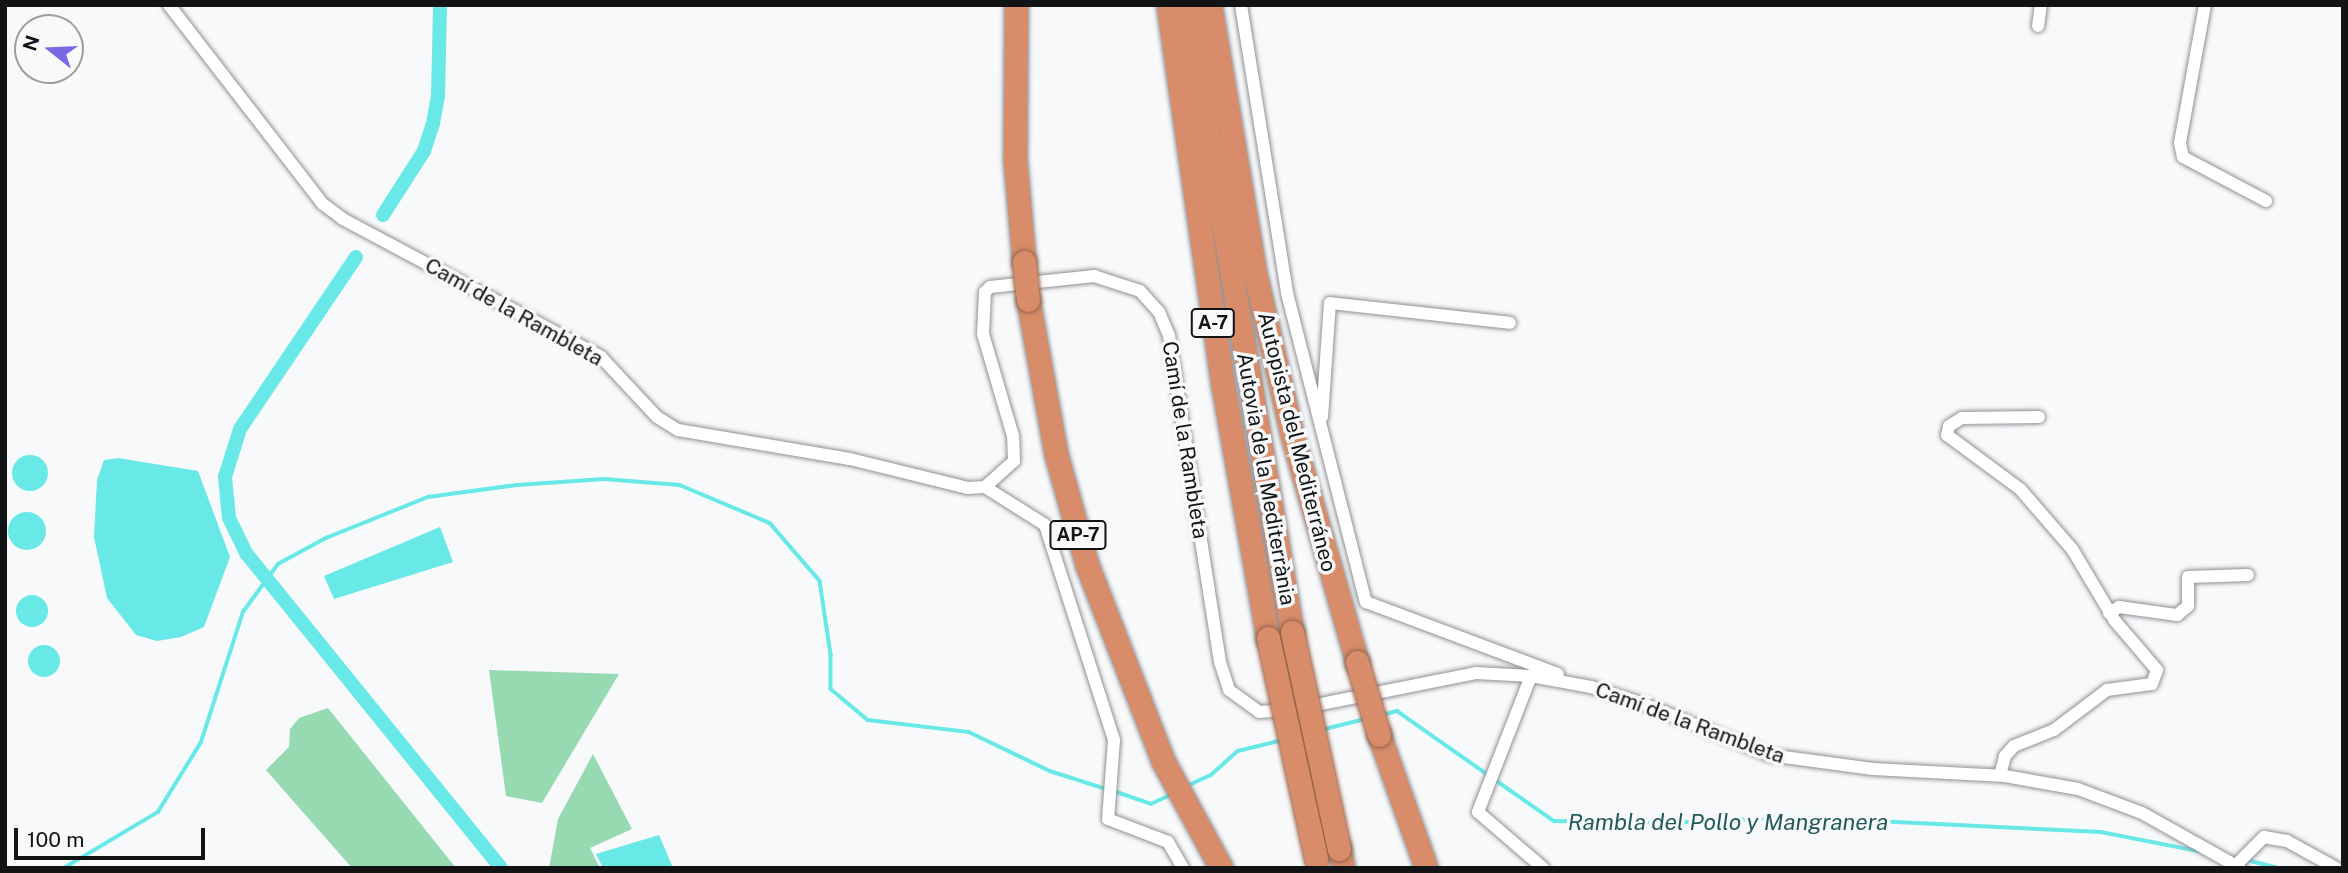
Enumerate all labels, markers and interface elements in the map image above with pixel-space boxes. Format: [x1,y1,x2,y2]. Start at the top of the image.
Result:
north arrow [14,14,84,84]
text: N [18,33,44,54]
street label: Camí de la Rambleta [420,252,608,372]
road number: A-7 [1190,308,1236,338]
street label: Autopista del Mediterráneo [1252,309,1342,575]
street label: Camí de la Rambleta [1157,339,1213,541]
street label: Autovia de la Mediterrània [1231,351,1301,607]
road number: AP-7 [1048,520,1108,550]
street label: Camí de la Rambleta [1592,677,1788,769]
water label: Rambla del Pollo y Mangranera [1567,808,1889,836]
scale bar [18,814,208,858]
text: 100 m [27,827,84,852]

